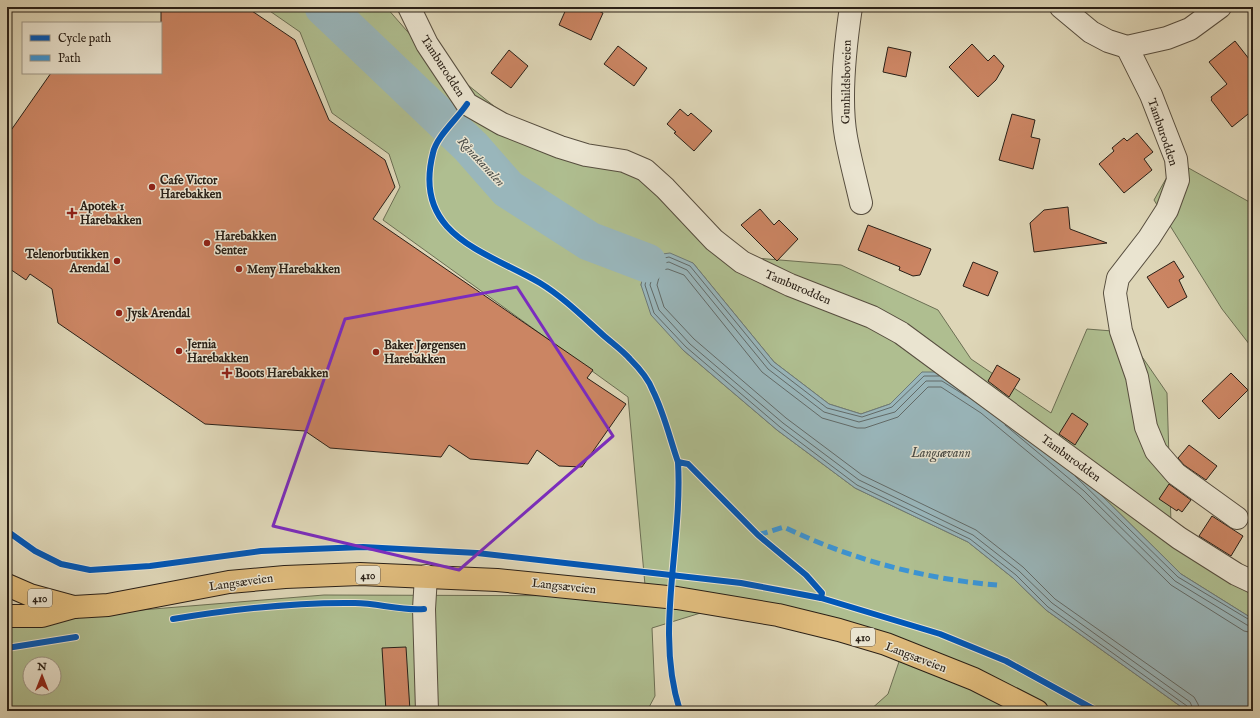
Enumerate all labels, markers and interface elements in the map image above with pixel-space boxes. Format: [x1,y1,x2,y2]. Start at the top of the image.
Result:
legend [22,22,162,74]
text: Cycle path [58,31,112,47]
street label: Tamburodden [417,33,468,100]
street label: Gunhildsboveien [838,39,855,124]
text: Path [58,51,81,66]
street label: Tamburodden [1144,96,1181,168]
water label: Rånakanalen [453,133,508,191]
place label: Cafe Victor Harebakken [160,173,222,202]
marker: Cafe Victor Harebakken [147,182,157,192]
place label: Apotek 1 Harebakken [79,199,142,228]
marker: Apotek 1 Harebakken [67,208,77,218]
place label: Harebakken Senter [215,229,277,258]
marker: Harebakken Senter [202,238,212,248]
place label: Telenorbutikken Arendal [24,247,110,276]
marker: Telenorbutikken Arendal [112,256,122,266]
place label: Meny Harebakken [247,262,341,278]
marker: Meny Harebakken [234,264,244,274]
street label: Tamburodden [762,267,834,308]
place label: Jysk Arendal [125,306,191,322]
marker: Jysk Arendal [114,308,124,318]
place label: Jernia Harebakken [185,337,249,366]
place label: Baker Jørgensen Harebakken [384,338,467,367]
marker: Jernia Harebakken [174,346,184,356]
marker: Baker Jørgensen Harebakken [371,347,381,357]
place label: Boots Harebakken [235,366,329,381]
marker: Boots Harebakken [222,368,232,378]
street label: Tamburodden [1038,432,1104,486]
water label: Langsævann [910,445,971,463]
road number: 410 [356,566,380,584]
street label: Langsæveien [208,570,275,594]
street label: Langsæveien [531,576,597,597]
road number: 410 [28,589,52,607]
road number: 410 [851,628,875,646]
street label: Langsæveien [883,639,949,676]
north arrow [22,656,62,696]
text: N [36,660,47,674]

